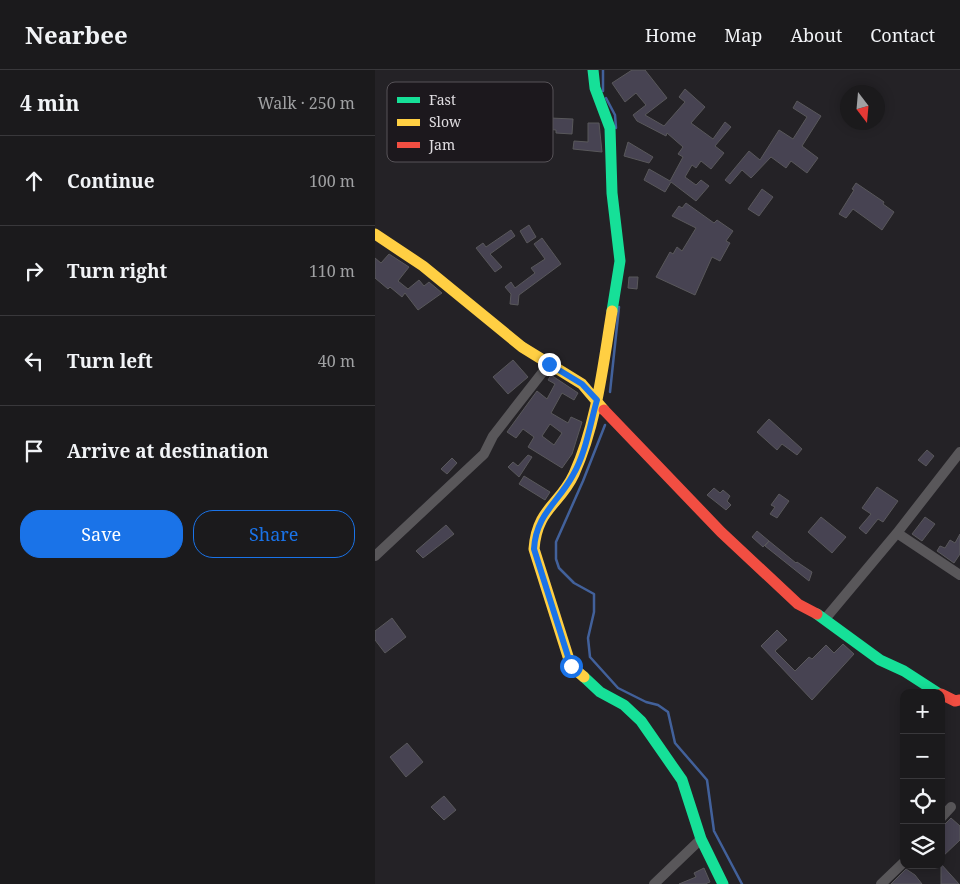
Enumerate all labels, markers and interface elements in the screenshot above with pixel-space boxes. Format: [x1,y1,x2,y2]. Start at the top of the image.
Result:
text: Nearbee [25,18,128,51]
text: Home [645,23,696,47]
text: Map [724,23,762,47]
text: About [790,23,842,47]
text: Contact [870,23,935,47]
legend [387,82,553,162]
north arrow [840,85,885,130]
text: 4 min [20,89,79,117]
text: Fast [429,90,456,109]
text: Walk · 250 m [258,92,355,114]
text: Slow [429,112,462,131]
text: Jam [428,135,455,154]
icon: ahead [20,167,48,195]
text: Continue [67,168,155,194]
text: 100 m [309,170,355,192]
icon: right [20,257,48,285]
text: Turn right [67,258,167,284]
text: 110 m [309,260,355,282]
icon: left [20,347,48,375]
text: Turn left [67,348,153,374]
text: 40 m [318,350,355,372]
route end [538,353,561,376]
icon: arrive [20,437,48,465]
text: Arrive at destination [67,438,269,464]
button: Save [20,510,183,558]
button: Share [193,510,355,558]
route start [560,655,583,678]
map controls [900,689,945,869]
button: + [900,689,945,734]
button: − [900,734,945,779]
button: locate [900,779,945,824]
button: layers [900,824,945,869]

